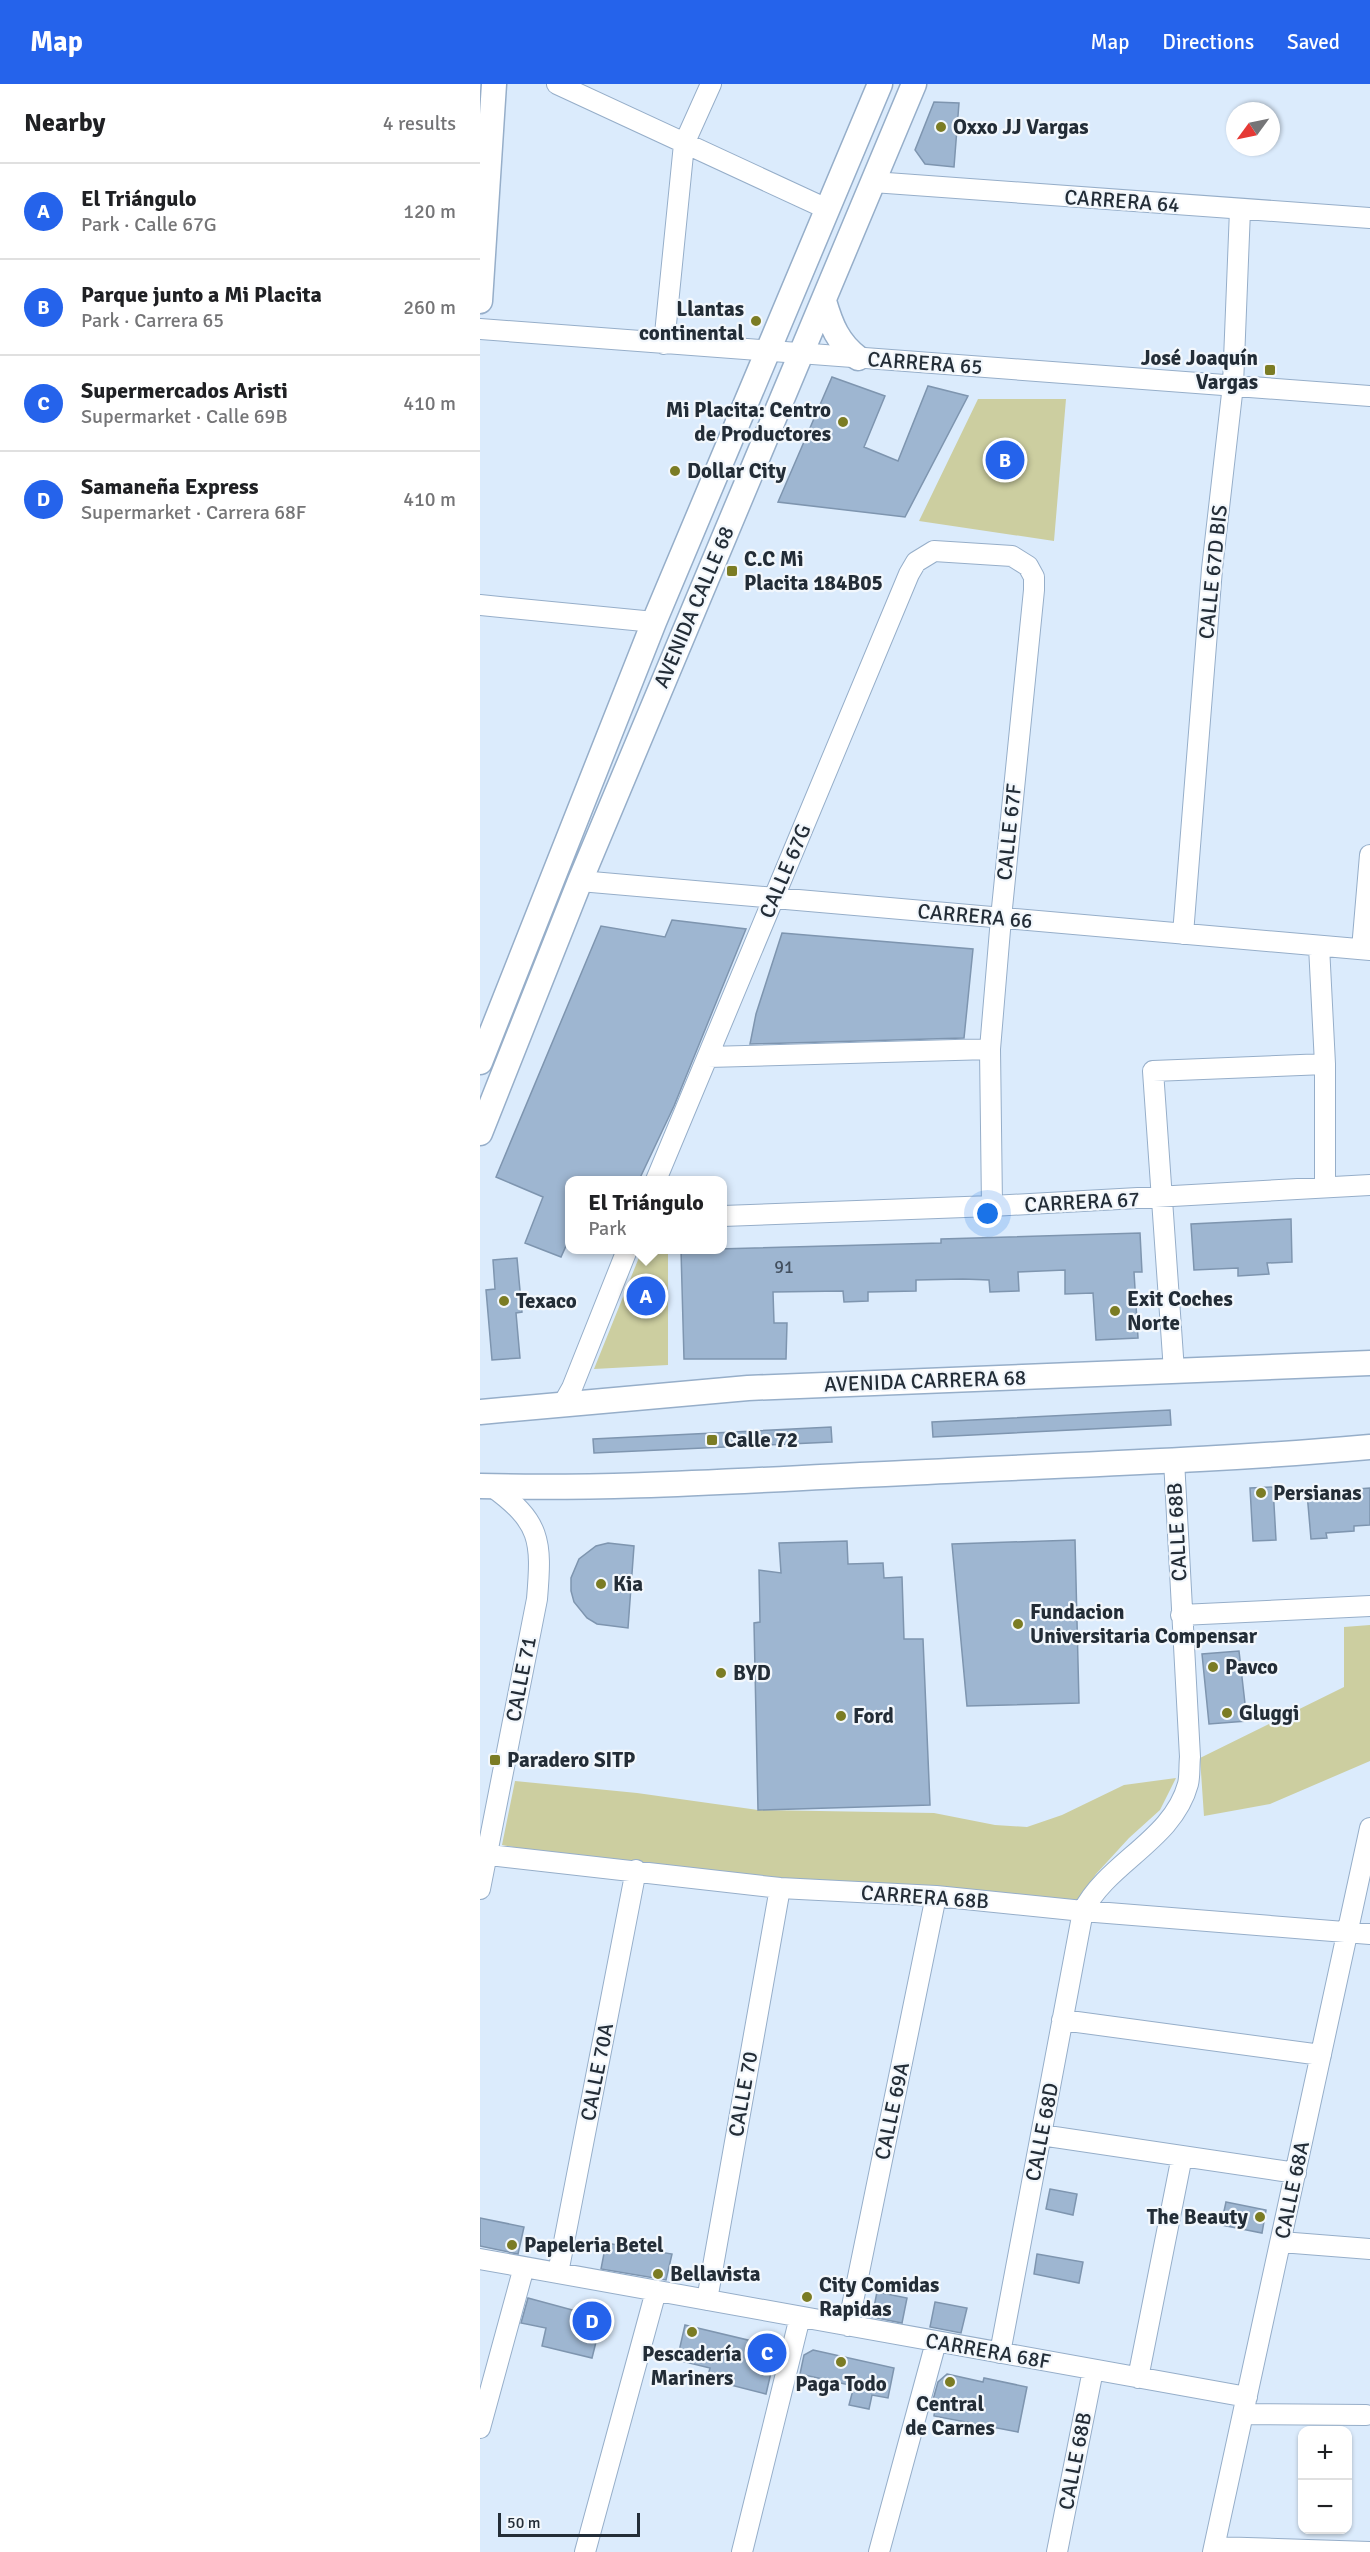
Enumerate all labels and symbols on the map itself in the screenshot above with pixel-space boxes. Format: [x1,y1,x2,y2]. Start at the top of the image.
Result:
north arrow [1226,102,1280,156]
place label: Oxxo JJ Vargas [953,114,1088,140]
marker: Oxxo JJ Vargas [934,120,948,134]
street label: CARRERA 64 [1064,184,1180,218]
place label: Llantas continental [639,296,744,346]
marker: Llantas continental [749,314,763,328]
place label: José Joaquín Vargas [1141,345,1258,395]
street label: CARRERA 65 [867,346,983,380]
marker: José Joaquín Vargas [1263,363,1277,377]
place label: Mi Placita: Centro de Productores [666,397,831,447]
marker: Mi Placita: Centro de Productores [836,415,850,429]
pin: B [986,438,1024,482]
place label: Dollar City [687,458,787,484]
marker: Dollar City [668,464,682,478]
street label: CALLE 67D BIS [1193,504,1233,640]
street label: AVENIDA CALLE 68 [648,522,740,692]
place label: C.C Mi Placita 184B05 [744,546,883,596]
marker: C.C Mi Placita 184B05 [725,564,739,578]
street label: CALLE 67F [991,782,1027,882]
street label: CALLE 67G [754,820,816,922]
street label: CARRERA 66 [916,898,1034,934]
street label: CARRERA 67 [1024,1186,1140,1218]
your location [973,1199,1002,1228]
house number: 91 [774,1256,794,1278]
pin: A [626,1274,666,1318]
place label: Exit Coches Norte [1127,1286,1233,1336]
place label: Texaco [516,1288,577,1314]
marker: Texaco [497,1294,511,1308]
marker: Exit Coches Norte [1108,1304,1122,1318]
street label: AVENIDA CARRERA 68 [823,1364,1027,1398]
place label: Calle 72 [724,1427,798,1453]
marker: Calle 72 [705,1433,719,1447]
place label: Persianas [1273,1480,1362,1506]
street label: CALLE 68B [1161,1482,1193,1582]
marker: Persianas [1254,1486,1268,1500]
place label: Kia [613,1571,643,1597]
marker: Kia [594,1577,608,1591]
place label: Fundacion Universitaria Compensar [1030,1599,1258,1649]
marker: Fundacion Universitaria Compensar [1011,1617,1025,1631]
street label: CALLE 71 [500,1634,542,1724]
place label: Pavco [1225,1654,1278,1680]
place label: BYD [733,1660,771,1686]
marker: Pavco [1206,1660,1220,1674]
marker: BYD [714,1666,728,1680]
place label: Gluggi [1239,1700,1299,1726]
place label: Ford [853,1703,894,1729]
marker: Gluggi [1220,1706,1234,1720]
marker: Ford [834,1709,848,1723]
place label: Paradero SITP [507,1747,635,1773]
marker: Paradero SITP [488,1753,502,1767]
street label: CARRERA 68B [860,1880,990,1914]
street label: CALLE 70A [575,2021,619,2123]
street label: CALLE 70 [723,2049,763,2139]
street label: CALLE 69A [869,2060,915,2162]
street label: CALLE 68D [1020,2081,1064,2183]
street label: CALLE 68A [1269,2139,1315,2241]
place label: The Beauty [1147,2204,1249,2230]
marker: The Beauty [1253,2210,1267,2224]
place label: Papeleria Betel [524,2232,664,2258]
marker: Papeleria Betel [505,2238,519,2252]
place label: Bellavista [670,2261,761,2287]
marker: Bellavista [651,2267,665,2281]
place label: City Comidas Rapidas [819,2272,939,2322]
marker: City Comidas Rapidas [800,2290,814,2304]
pin: D [572,2298,612,2344]
marker: Pescadería Mariners [685,2325,699,2339]
street label: CARRERA 68F [924,2327,1053,2375]
pin: C [748,2330,786,2376]
place label: Pescadería Mariners [642,2341,742,2391]
marker: Paga Todo [834,2355,848,2369]
place label: Paga Todo [795,2371,887,2397]
marker: Central de Carnes [943,2375,957,2389]
place label: Central de Carnes [905,2391,995,2441]
street label: CALLE 68B [1053,2410,1097,2512]
scale bar [498,2510,640,2538]

